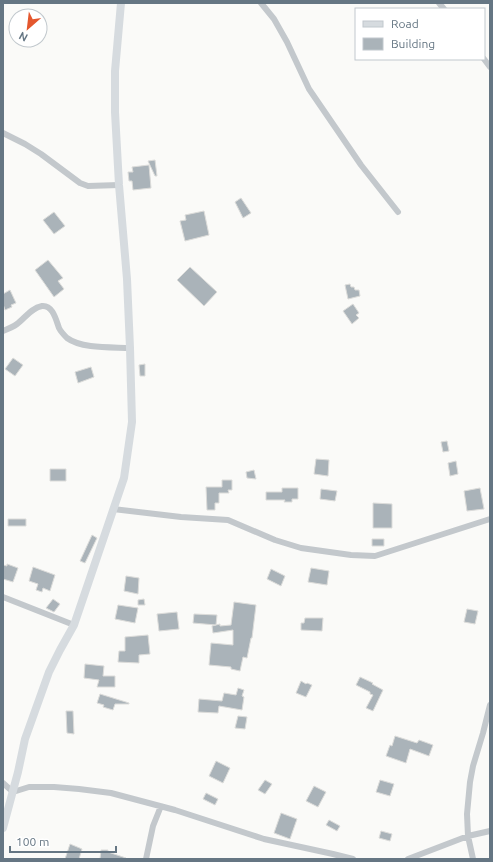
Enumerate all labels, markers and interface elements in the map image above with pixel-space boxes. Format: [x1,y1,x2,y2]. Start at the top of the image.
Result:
north arrow [8,8,48,48]
legend [355,8,485,60]
text: Road [391,17,419,30]
text: N [17,30,30,44]
text: Building [391,37,435,50]
scale bar [10,828,116,854]
text: 100 m [16,835,49,848]

